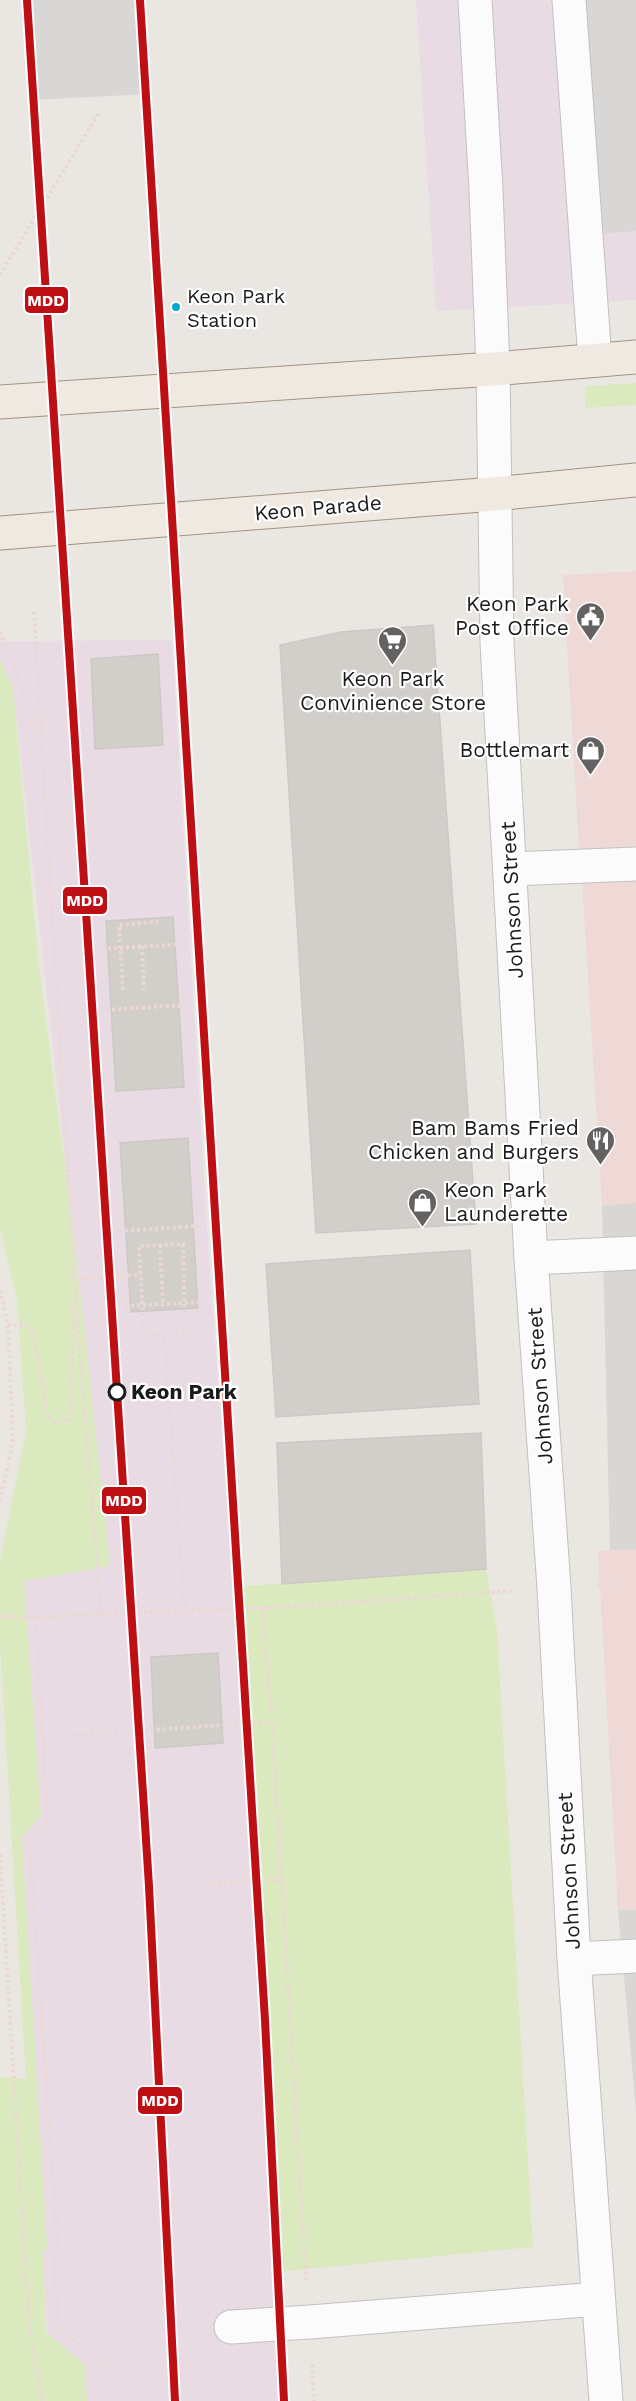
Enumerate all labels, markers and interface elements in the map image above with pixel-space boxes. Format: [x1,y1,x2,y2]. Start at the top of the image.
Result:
place label: Keon Park Station [187,284,285,332]
line badge: MDD [24,286,69,314]
text: MDD [27,291,65,310]
marker: Keon Park Station [170,301,182,313]
street label: Keon Parade [253,489,383,526]
place label: Keon Park Post Office [455,591,569,640]
public building icon: Keon Park Post Office [574,600,606,642]
supermarket icon: Keon Park Convinience Store [377,624,409,666]
place label: Keon Park Convinience Store [300,666,486,715]
shop icon: Bottlemart [574,734,606,776]
place label: Bottlemart [459,737,569,762]
street label: Johnson Street [495,821,528,979]
line badge: MDD [62,886,108,915]
text: MDD [66,891,104,910]
place label: Bam Bams Fried Chicken and Burgers [368,1115,579,1164]
restaurant icon: Bam Bams Fried Chicken and Burgers [584,1124,616,1166]
place label: Keon Park Launderette [444,1177,568,1226]
shop icon: Keon Park Launderette [407,1186,439,1228]
street label: Johnson Street [522,1306,557,1465]
place label: Keon Park [131,1379,238,1404]
marker: Keon Park [108,1383,126,1401]
line badge: MDD [101,1486,147,1515]
text: MDD [105,1491,143,1510]
street label: Johnson Street [552,1792,585,1950]
line badge: MDD [137,2086,183,2115]
text: MDD [141,2091,179,2110]

